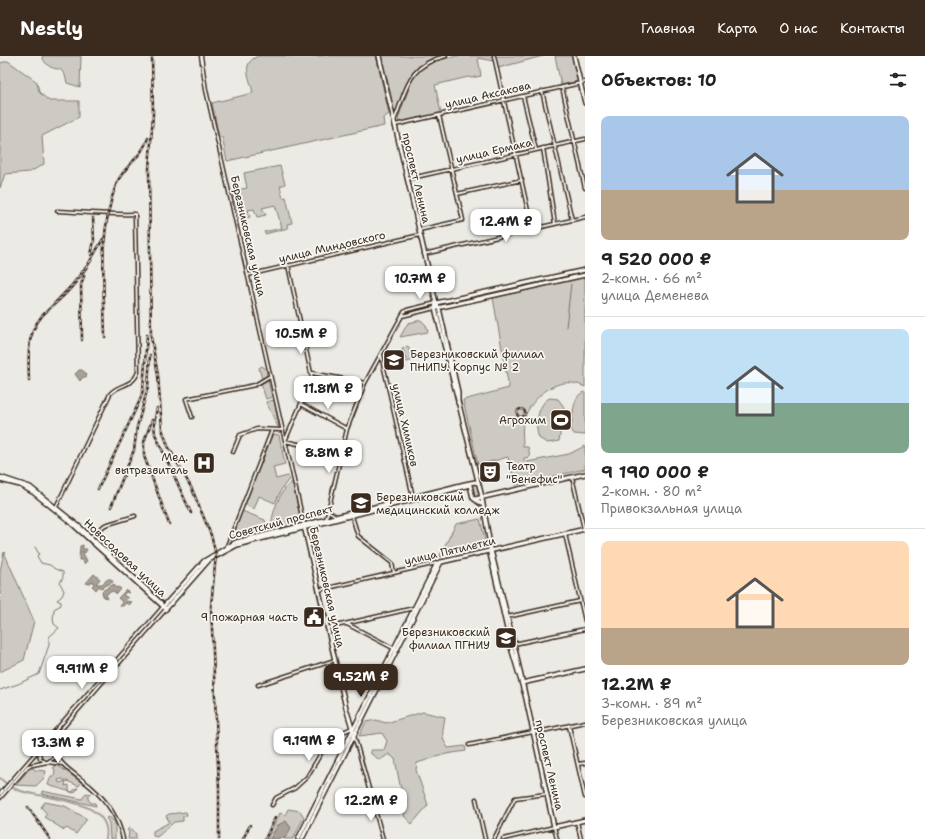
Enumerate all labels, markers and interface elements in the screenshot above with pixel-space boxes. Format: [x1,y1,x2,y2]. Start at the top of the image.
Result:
text: Nestly [20,16,83,41]
text: Главная [641,19,695,37]
text: Карта [717,19,757,37]
text: О нас [779,19,818,37]
text: Контакты [840,19,905,37]
text: Объектов: 10 [601,69,717,91]
icon: filters [887,69,909,91]
street label: улица Аксакова [444,78,533,112]
street label: проспект Ленина [398,131,434,225]
street label: улица Ермака [455,135,534,167]
icon: home [719,142,791,214]
street label: Березниковская улица [227,174,269,298]
pin: 12.4M ₽ [469,209,543,243]
text: 12.4M ₽ [479,213,533,230]
street label: улица Миндовского [277,227,387,267]
text: 9 520 000 ₽ [601,248,712,270]
pin: 10.7M ₽ [383,266,457,300]
text: 10.7M ₽ [394,270,446,287]
text: 2-комн. · 66 m² [601,270,702,287]
text: улица Деменева [601,287,709,304]
pin: 10.5M ₽ [264,321,338,355]
text: 10.5M ₽ [275,325,327,342]
school or university icon: Березниковский филиал ПНИПУ. Корпус № 2 [381,347,407,373]
place label: Березниковский филиал ПНИПУ. Корпус № 2 [410,347,544,375]
icon: home [719,355,791,427]
pin: 11.8M ₽ [291,376,365,410]
text: 11.8M ₽ [303,380,353,397]
street label: улица Химиков [388,382,422,468]
sports icon: Агрохим [548,407,574,433]
place label: Агрохим [499,413,546,428]
pin: 8.8M ₽ [296,440,362,474]
text: 8.8M ₽ [305,444,353,461]
place label: Мед. вытрезвитель [115,450,188,478]
hospital icon: Мед. вытрезвитель [191,450,217,476]
theatre icon: Театр "Бенефис" [477,459,503,485]
place label: Театр "Бенефис" [506,459,562,487]
text: 9 190 000 ₽ [601,461,709,483]
text: 2-комн. · 80 m² [601,483,702,500]
school or university icon: Березниковский медицинский колледж [348,490,374,516]
place label: Березниковский медицинский колледж [376,490,500,518]
text: Привокзальная улица [601,500,742,517]
street label: Советский проспект [227,501,335,543]
street label: Новосодовая улица [81,516,170,600]
street label: Березниковская улица [306,525,348,649]
street label: улица Пятилетки [403,533,497,569]
icon: home [719,567,791,639]
public building icon: 9 пожарная часть [301,604,327,630]
place label: 9 пожарная часть [200,610,298,625]
place label: Березниковский филиал ПГНИУ [402,625,490,653]
school or university icon: Березниковский филиал ПГНИУ [493,625,519,651]
pin: 9.91M ₽ [45,656,119,690]
text: 9.91M ₽ [56,660,108,677]
pin: 9.52M ₽ [324,664,398,698]
text: 9.52M ₽ [333,668,389,685]
text: 12.2M ₽ [601,673,672,695]
text: 3-комн. · 89 m² [601,695,702,712]
text: Березниковская улица [601,712,747,729]
street label: проспект Ленина [531,718,567,812]
pin: 9.19M ₽ [272,728,346,762]
pin: 13.3M ₽ [21,730,95,764]
text: 9.19M ₽ [282,732,336,749]
text: 13.3M ₽ [31,734,85,751]
pin: 12.2M ₽ [334,788,408,822]
text: 12.2M ₽ [344,792,398,809]

